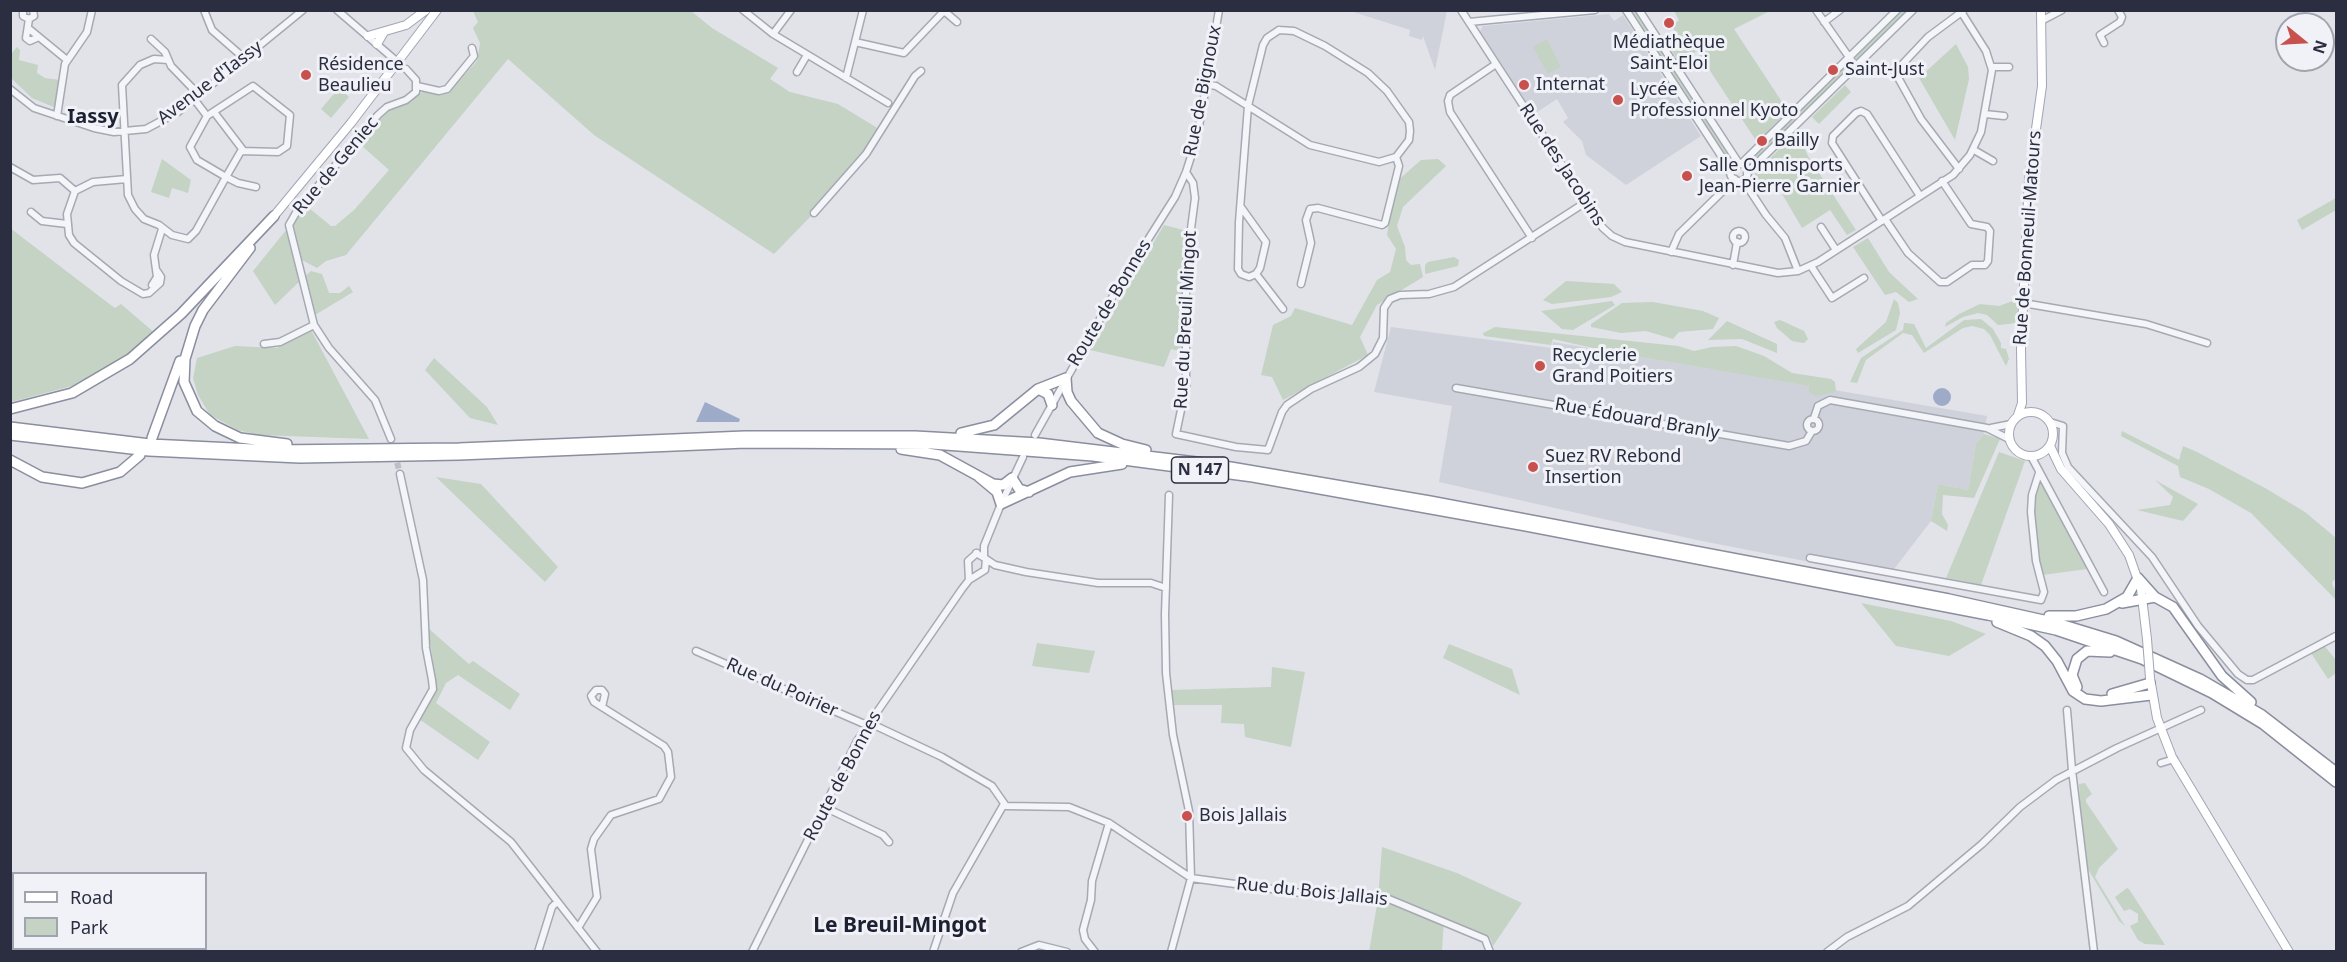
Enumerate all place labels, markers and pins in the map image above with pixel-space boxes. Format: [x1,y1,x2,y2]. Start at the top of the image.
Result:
marker: Médiathèque Saint-Eloi [1662,16,1676,30]
place label: Médiathèque Saint-Eloi [1613,32,1725,74]
place label: Résidence Beaulieu [318,54,404,97]
place label: Saint-Just [1845,59,1924,81]
marker: Saint-Just [1826,63,1840,77]
marker: Résidence Beaulieu [299,68,313,82]
place label: Internat [1536,74,1605,96]
marker: Internat [1517,78,1531,92]
place label: Lycée Professionnel Kyoto [1630,79,1798,122]
marker: Lycée Professionnel Kyoto [1611,93,1625,107]
place label: Bailly [1774,130,1819,152]
marker: Bailly [1755,134,1769,148]
place label: Salle Omnisports Jean-Pierre Garnier [1699,155,1860,198]
marker: Salle Omnisports Jean-Pierre Garnier [1680,169,1694,183]
place label: Recyclerie Grand Poitiers [1552,345,1673,388]
marker: Recyclerie Grand Poitiers [1533,359,1547,373]
place label: Suez RV Rebond Insertion [1545,446,1681,488]
marker: Suez RV Rebond Insertion [1526,460,1540,474]
place label: Bois Jallais [1199,805,1287,827]
marker: Bois Jallais [1180,809,1194,823]

